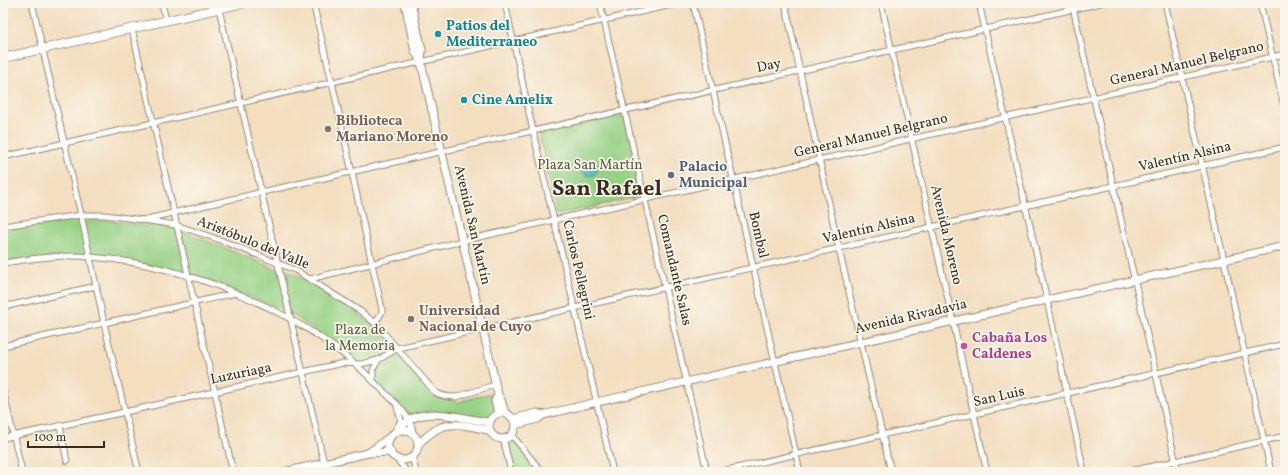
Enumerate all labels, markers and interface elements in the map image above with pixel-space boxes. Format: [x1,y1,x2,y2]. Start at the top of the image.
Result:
place label: Patios del Mediterraneo [446,17,537,52]
marker: Patios del Mediterraneo [433,29,443,39]
street label: General Manuel Belgrano [1108,37,1266,91]
street label: Day [755,54,783,78]
place label: Cine Amelix [472,91,553,110]
marker: Cine Amelix [459,95,469,105]
street label: General Manuel Belgrano [792,109,950,163]
place label: Biblioteca Mariano Moreno [336,112,448,147]
marker: Biblioteca Mariano Moreno [323,124,333,134]
street label: Valentín Alsina [1137,137,1233,177]
park label: Plaza San Martín [537,156,643,175]
place label: Palacio Municipal [679,158,748,193]
street label: Avenida San Martín [449,163,495,287]
marker: Palacio Municipal [666,170,676,180]
district label: San Rafael [552,174,662,205]
street label: Avenida Moreno [925,183,967,287]
street label: Valentín Alsina [821,209,917,249]
street label: Bombal [743,210,773,260]
street label: Aristóbulo del Valle [194,212,312,274]
street label: Comandante Salas [652,213,696,327]
street label: Carlos Pellegrini [557,218,599,322]
street label: Avenida Rivadavia [853,295,969,339]
place label: Universidad Nacional de Cuyo [419,302,532,337]
marker: Universidad Nacional de Cuyo [406,314,416,324]
park label: Plaza de la Memoria [325,321,395,356]
place label: Cabaña Los Caldenes [972,329,1047,364]
marker: Cabaña Los Caldenes [959,341,969,351]
street label: Luzuriaga [209,358,273,390]
street label: San Luis [972,382,1026,412]
scale bar [28,423,104,449]
text: 100 m [34,430,67,446]

